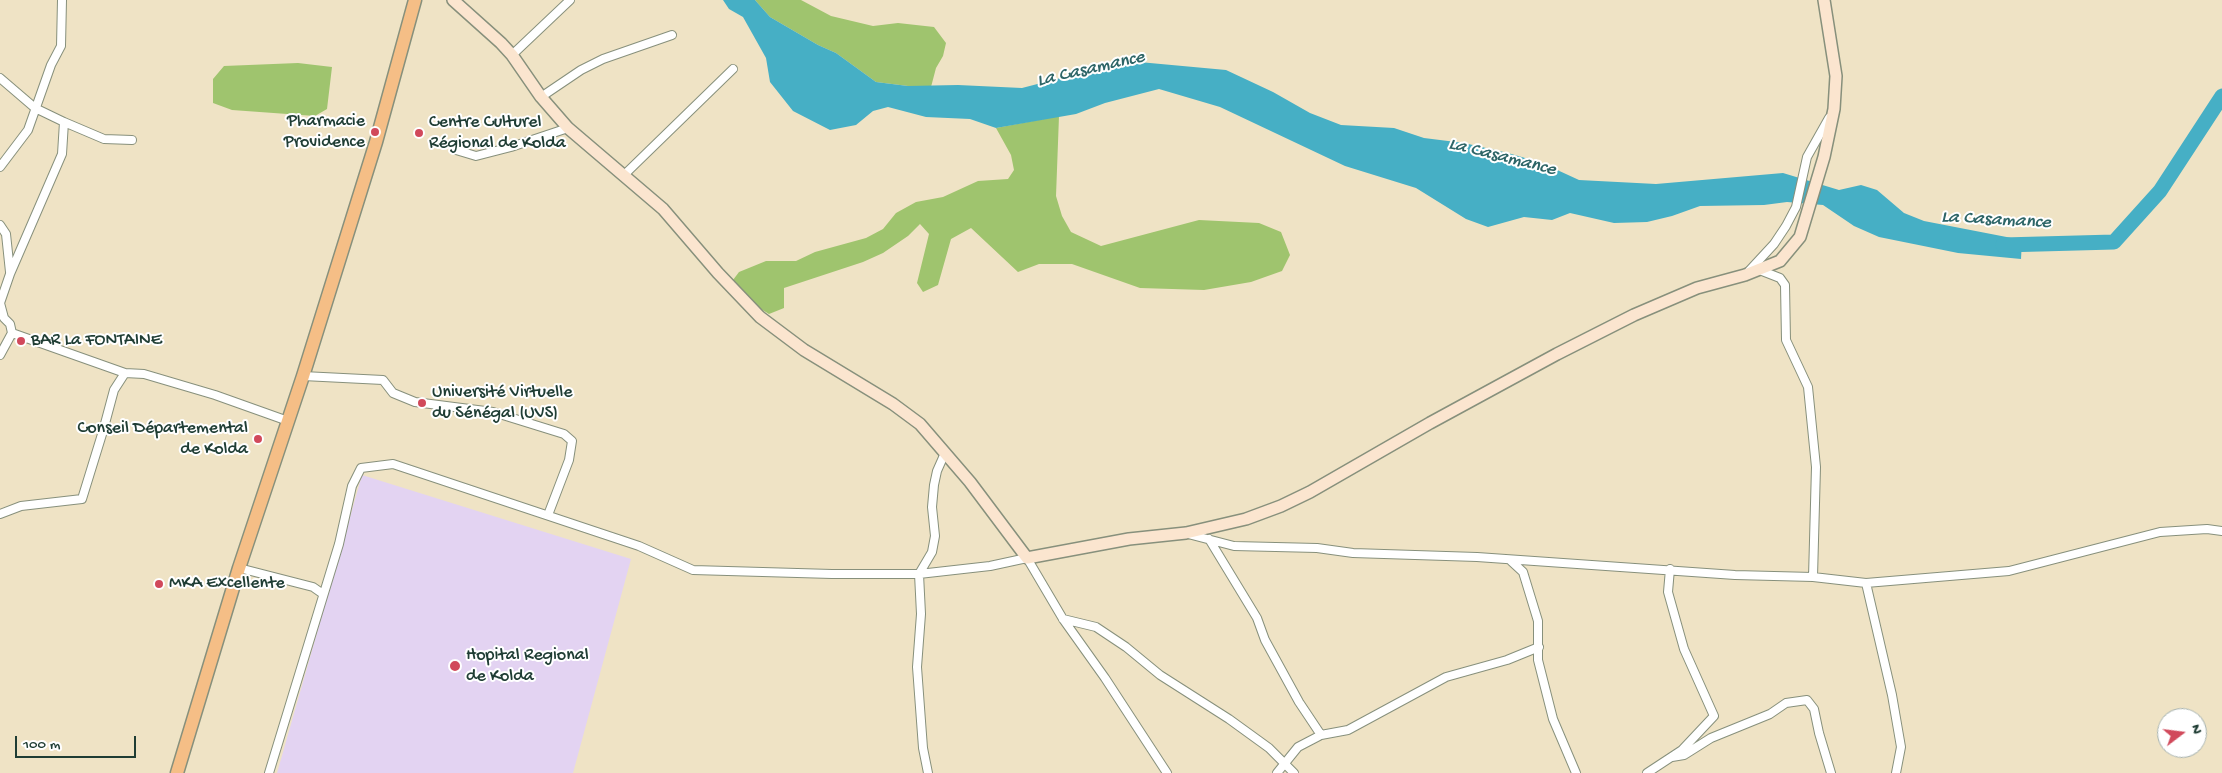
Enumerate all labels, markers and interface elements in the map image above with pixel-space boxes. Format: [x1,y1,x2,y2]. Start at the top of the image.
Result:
water label: La Casamance [1035,47,1147,93]
place label: Pharmacie Providence [284,111,365,154]
place label: Centre Culturel Régional de Kolda [429,112,566,154]
marker: Pharmacie Providence [369,126,381,138]
marker: Centre Culturel Régional de Kolda [413,127,425,139]
water label: La Casamance [1446,134,1558,182]
water label: La Casamance [1941,207,2051,235]
place label: BAR La FONTAINE [31,330,162,352]
marker: BAR La FONTAINE [15,335,27,347]
place label: Université Virtuelle du Sénégal (UVS) [432,382,572,424]
marker: Université Virtuelle du Sénégal (UVS) [416,397,428,409]
place label: Conseil Départemental de Kolda [77,418,248,460]
marker: Conseil Départemental de Kolda [252,433,264,445]
place label: MKA Excellente [169,573,285,595]
marker: MKA Excellente [153,578,165,590]
place label: Hopital Regional de Kolda [466,645,589,688]
marker: Hopital Regional de Kolda [448,659,462,673]
north arrow [2157,708,2207,758]
text: N [2187,723,2205,736]
scale bar [18,726,139,758]
text: 100 m [23,736,60,754]

